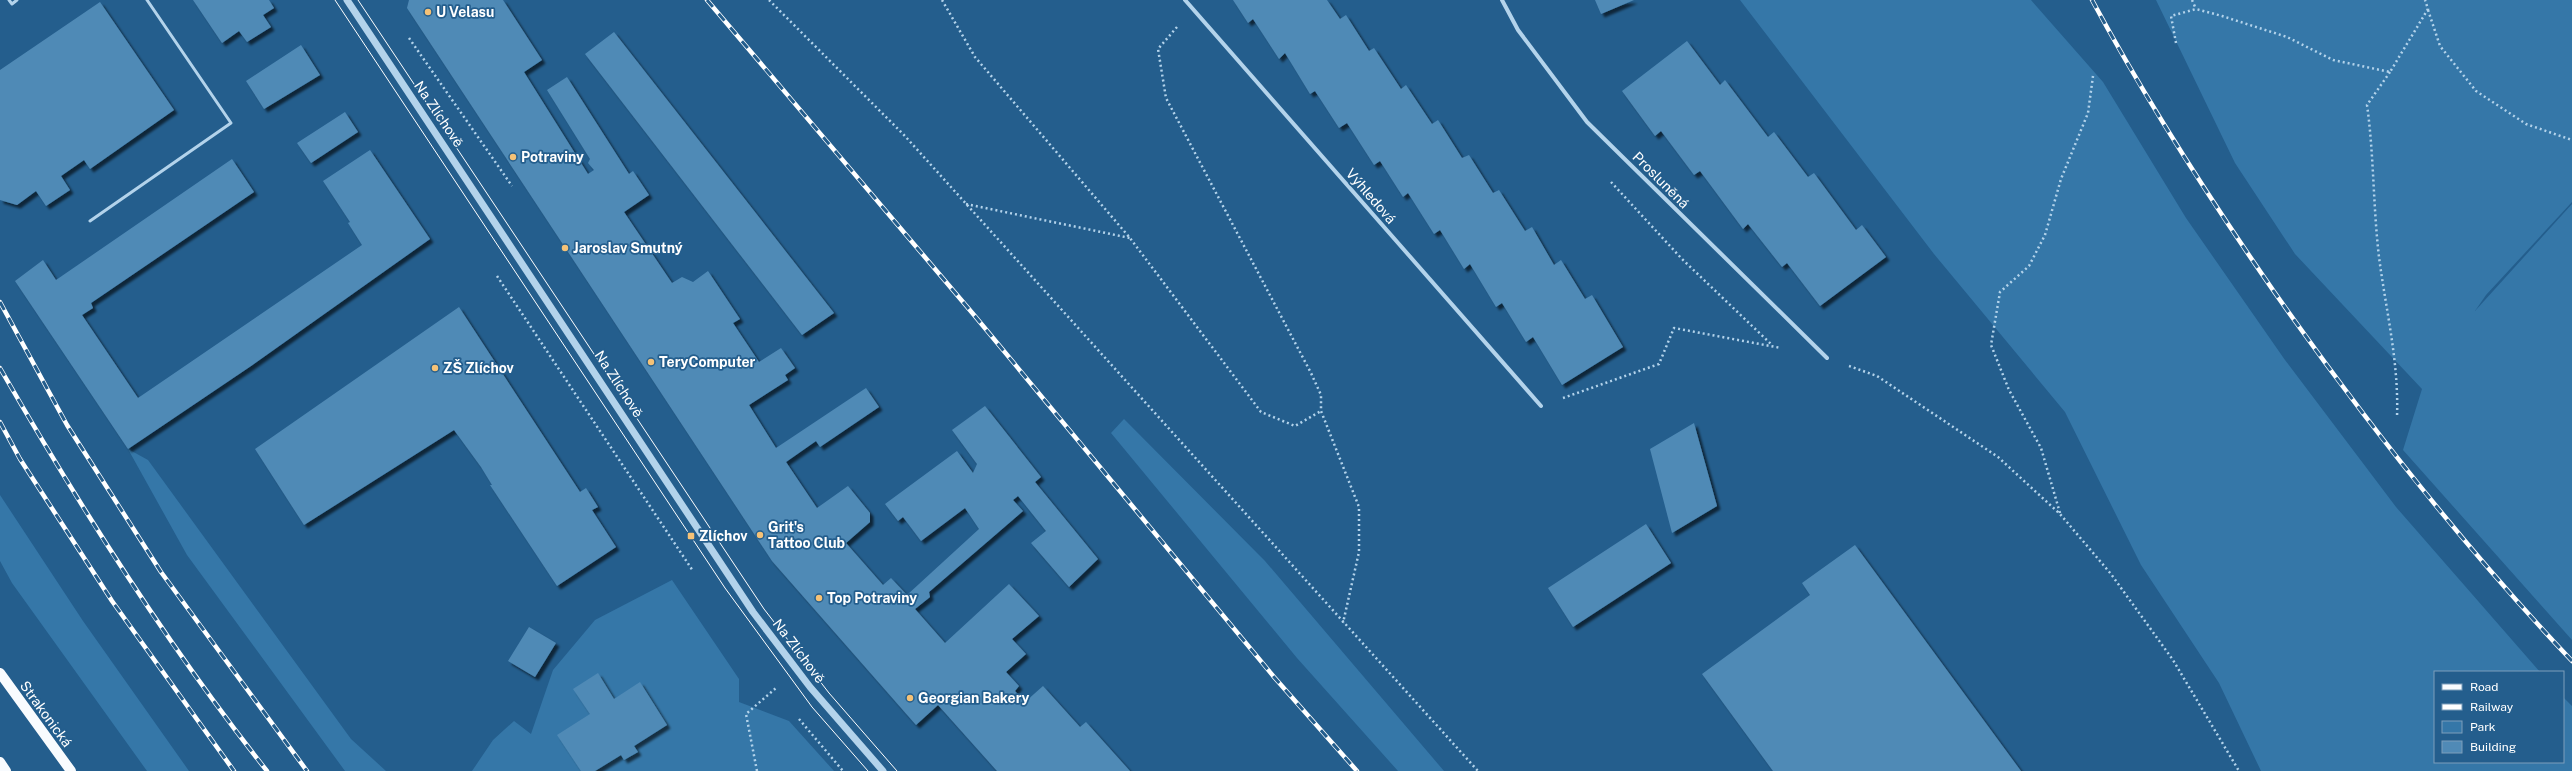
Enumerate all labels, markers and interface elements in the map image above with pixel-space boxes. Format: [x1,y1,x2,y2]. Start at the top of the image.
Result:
place label: U Velasu [436,4,494,20]
marker: U Velasu [423,7,433,17]
street label: Na Zlíchově [411,78,467,150]
street label: Prosluněná [1629,148,1693,212]
place label: Potraviny [521,149,584,165]
marker: Potraviny [508,152,518,162]
street label: Výhledová [1343,165,1399,227]
place label: Jaroslav Smutný [573,240,683,256]
marker: Jaroslav Smutný [560,243,570,253]
street label: Na Zlíchově [592,348,646,420]
place label: TeryComputer [659,354,756,370]
marker: TeryComputer [646,357,656,367]
place label: ZŠ Zlíchov [443,359,515,376]
marker: ZŠ Zlíchov [430,363,440,373]
place label: Grit's Tattoo Club [768,519,845,551]
place label: Zlíchov [699,528,748,544]
marker: Grit's Tattoo Club [755,530,765,540]
marker: Zlíchov [686,531,696,541]
place label: Top Potraviny [827,590,917,606]
marker: Top Potraviny [814,593,824,603]
street label: Na Zlíchově [770,616,828,686]
legend [2434,671,2564,763]
street label: Strakonická [17,678,75,750]
text: Road [2470,680,2498,694]
place label: Georgian Bakery [918,690,1030,706]
marker: Georgian Bakery [905,693,915,703]
text: Railway [2470,700,2514,714]
text: Park [2470,720,2496,734]
text: Building [2470,740,2516,754]

